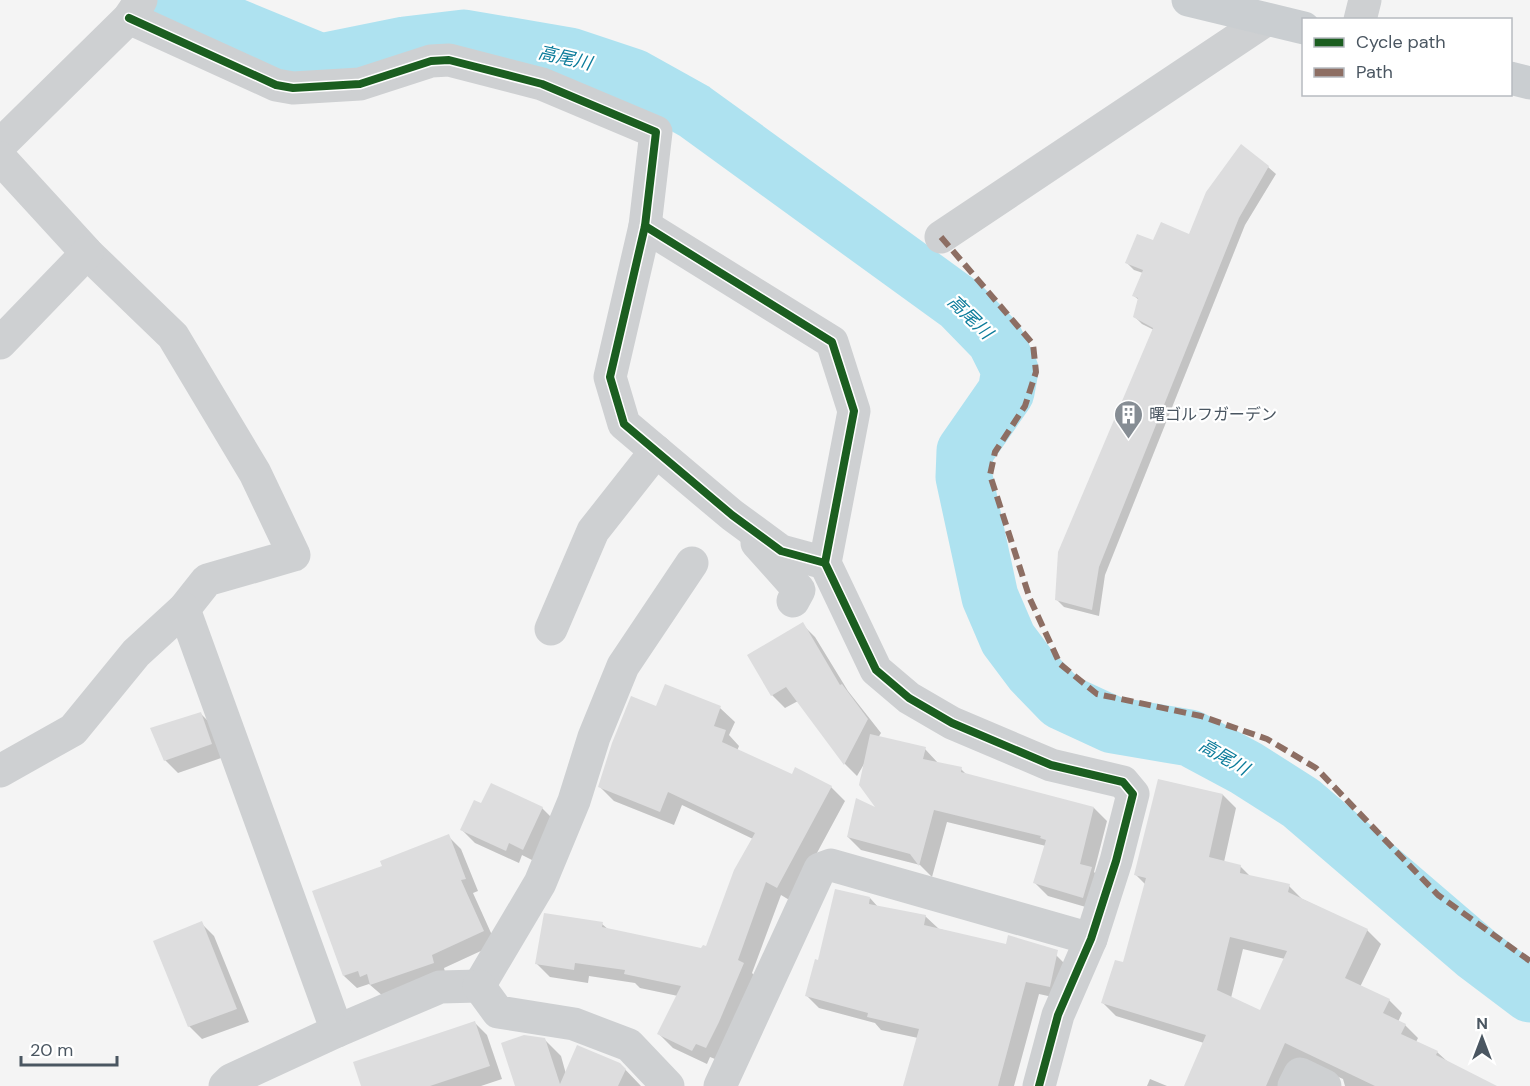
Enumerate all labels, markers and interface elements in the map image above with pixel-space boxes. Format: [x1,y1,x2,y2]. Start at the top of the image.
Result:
legend [1302,18,1512,96]
text: Cycle path [1356,30,1446,54]
water label: 高尾川 [536,40,596,76]
text: Path [1356,60,1393,84]
water label: 高尾川 [942,290,999,346]
building icon: 曙ゴルフガーデン [1112,398,1144,440]
place label: 曙ゴルフガーデン [1149,404,1277,425]
water label: 高尾川 [1195,733,1255,782]
north arrow [1452,1008,1512,1068]
text: N [1476,1013,1488,1034]
scale bar [21,1029,117,1067]
text: 20 m [30,1038,73,1062]

